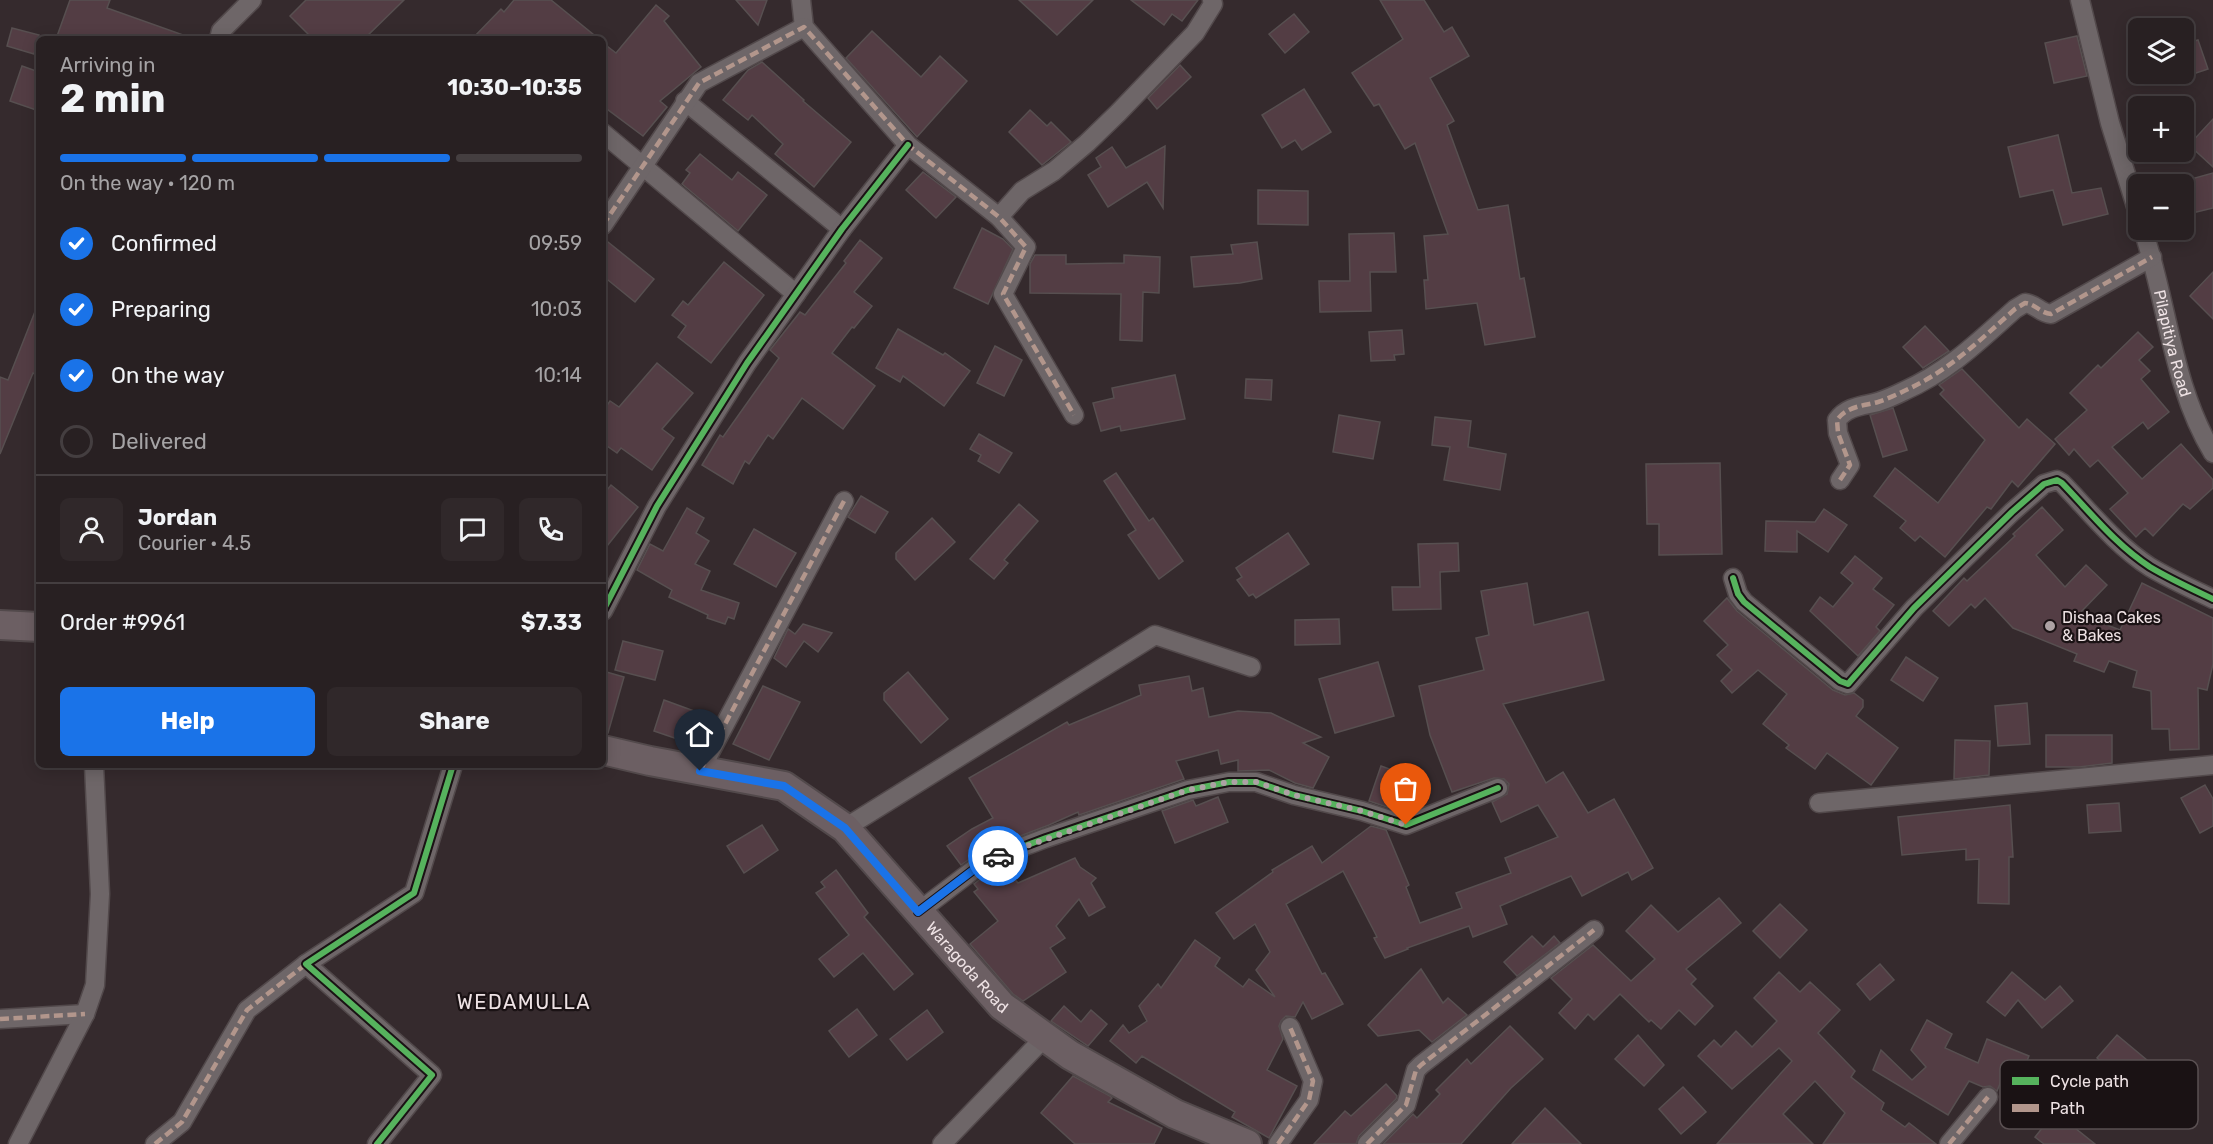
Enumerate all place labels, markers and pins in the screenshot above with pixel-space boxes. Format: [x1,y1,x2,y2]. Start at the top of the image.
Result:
place label: Dishaa Cakes & Bakes [2062,608,2161,645]
marker: Dishaa Cakes & Bakes [2043,619,2057,633]
pin [674,709,725,771]
pin [1380,763,1431,825]

